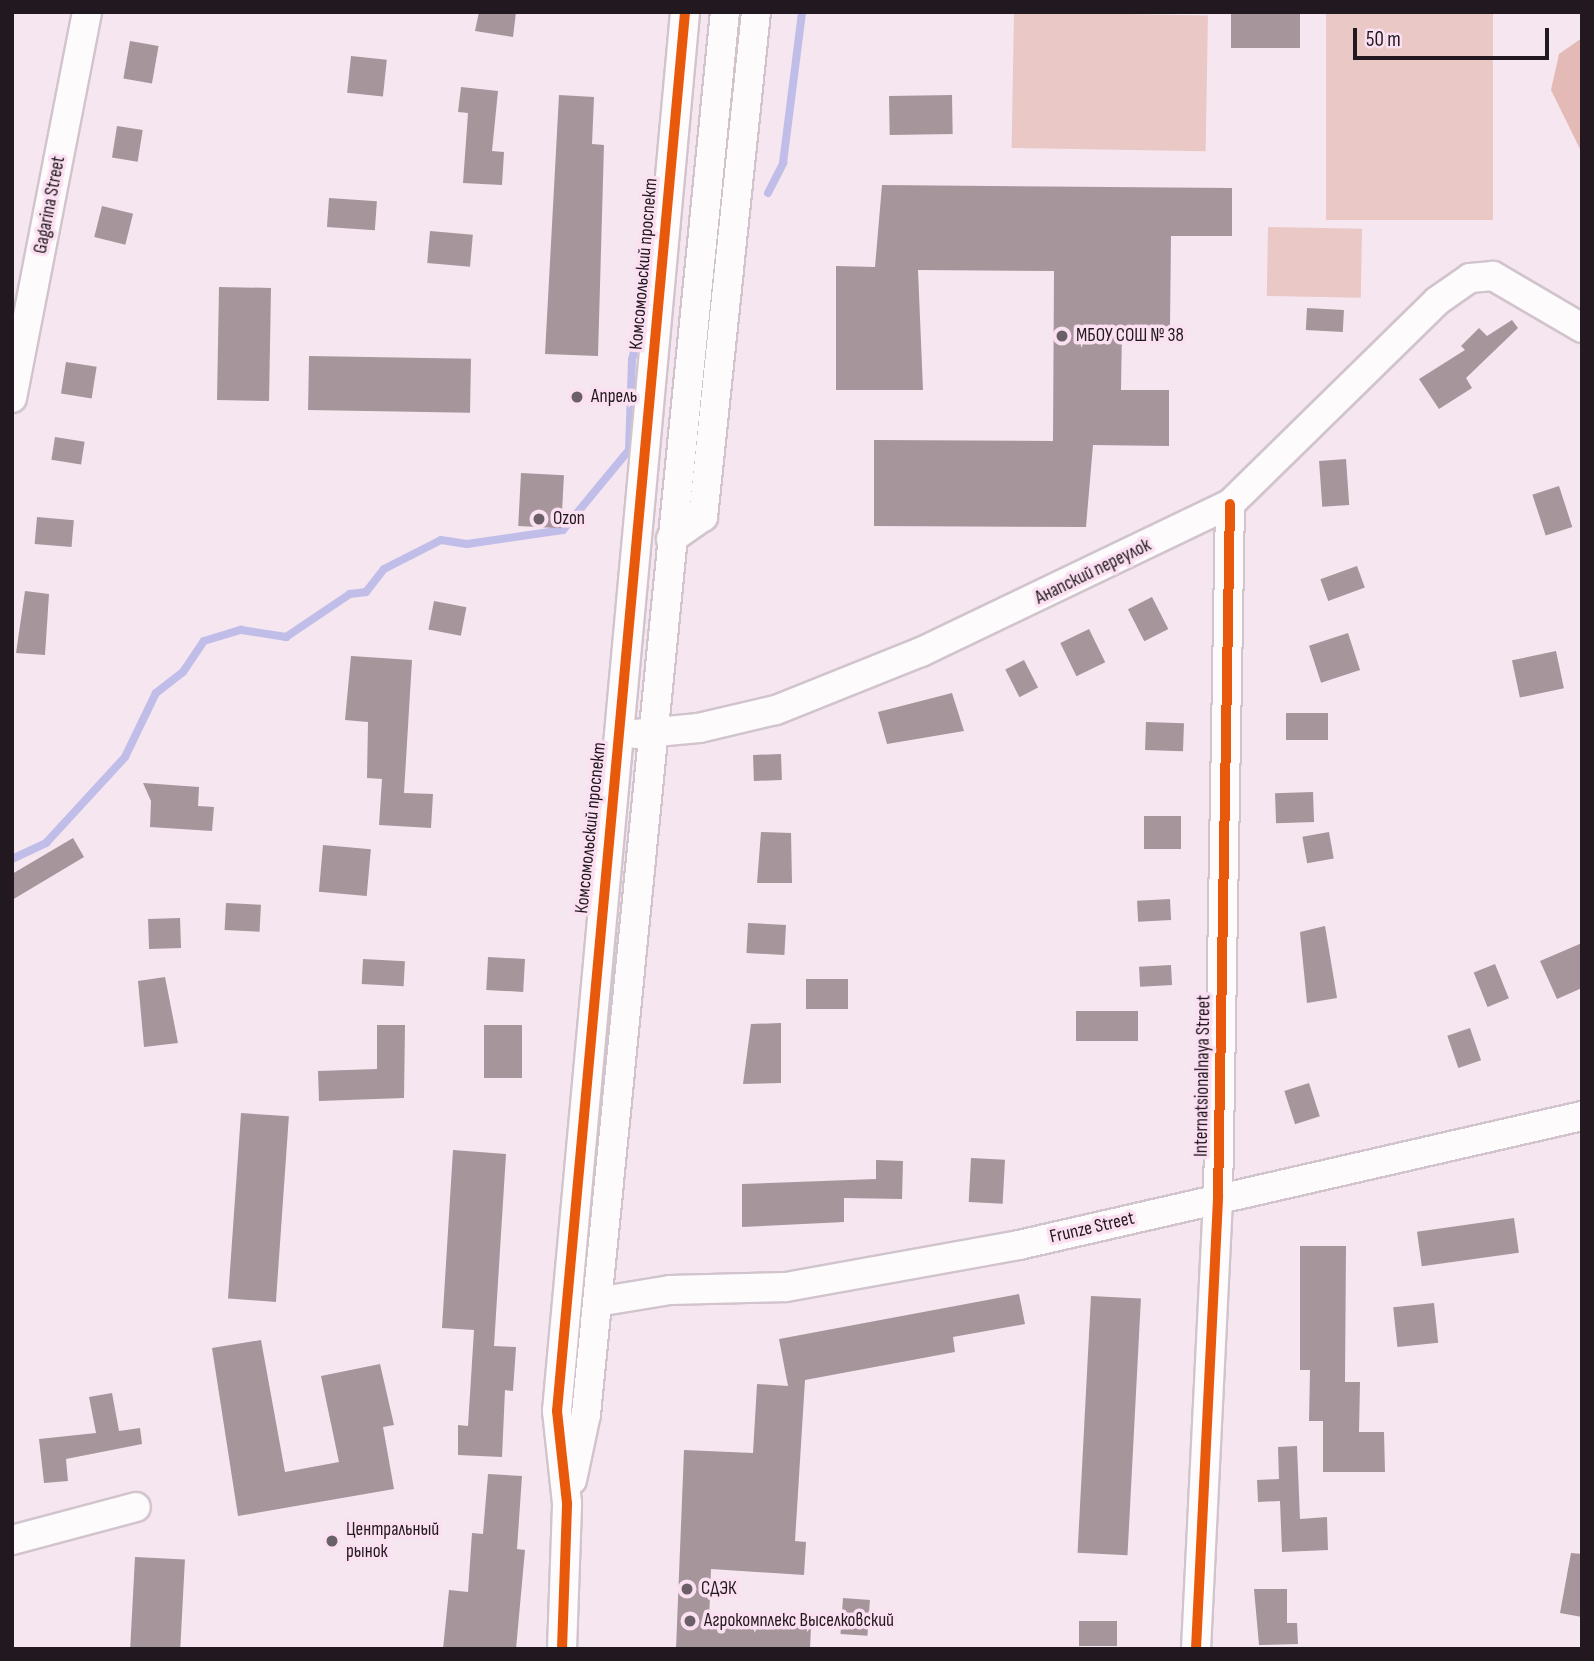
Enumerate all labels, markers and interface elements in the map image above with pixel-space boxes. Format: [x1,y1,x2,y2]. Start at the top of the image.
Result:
scale bar [1356,14,1552,58]
text: 50 m [1366,27,1401,52]
street label: Gagarina Street [29,154,71,256]
street label: Комсомольский проспект [625,177,663,351]
place label: МБОУ СОШ № 38 [1076,325,1184,347]
marker: МБОУ СОШ № 38 [1054,328,1070,344]
place label: Апрель [591,386,637,408]
marker: Апрель [569,389,585,405]
place label: Ozon [553,508,585,530]
marker: Ozon [531,511,547,527]
street label: Анапский переулок [1031,534,1155,610]
street label: Комсомольский проспект [571,741,611,915]
street label: Internatsionalnaya Street [1190,995,1216,1157]
street label: Frunze Street [1048,1207,1136,1249]
place label: Центральный рынок [346,1519,439,1563]
marker: Центральный рынок [324,1533,340,1549]
place label: СДЭК [701,1578,737,1600]
marker: СДЭК [679,1581,695,1597]
place label: Агрокомплекс Выселковский [704,1610,894,1632]
marker: Агрокомплекс Выселковский [682,1613,698,1629]

